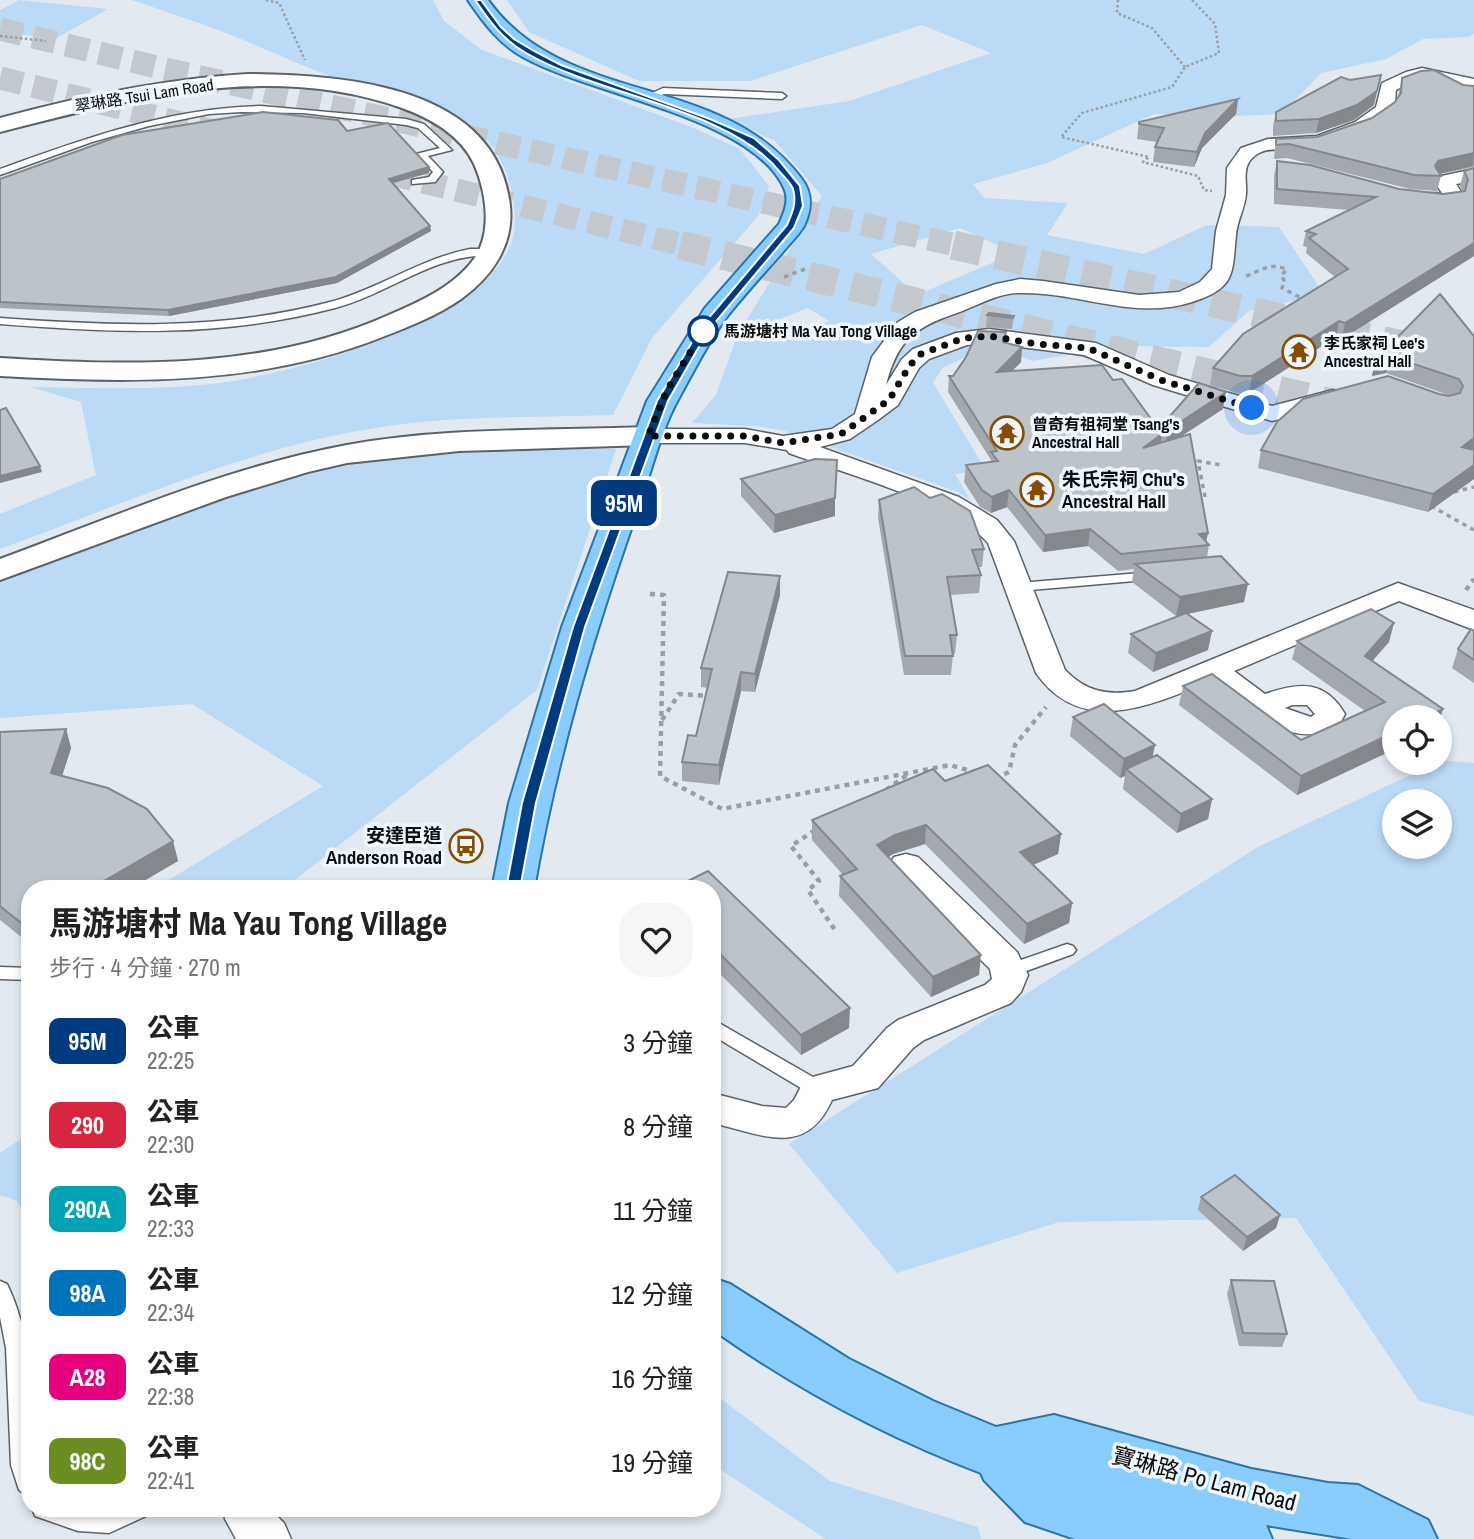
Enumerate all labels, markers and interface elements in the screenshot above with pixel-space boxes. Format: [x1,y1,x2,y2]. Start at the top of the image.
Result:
street label: 翠琳路 Tsui Lam Road [73,73,215,117]
marker: 馬游塘村 Ma Yau Tong Village [688,316,718,346]
place label: 馬游塘村 Ma Yau Tong Village [724,320,917,342]
place label: 李氏家祠 Lee's Ancestral Hall [1324,332,1425,372]
temple icon: 李氏家祠 Lee's Ancestral Hall [1280,333,1318,371]
your location [1234,390,1269,425]
place label: 曾奇有祖祠堂 Tsang's Ancestral Hall [1032,413,1180,453]
temple icon: 曾奇有祖祠堂 Tsang's Ancestral Hall [988,414,1026,452]
place label: 朱氏宗祠 Chu's Ancestral Hall [1062,466,1185,514]
temple icon: 朱氏宗祠 Chu's Ancestral Hall [1018,471,1056,509]
line badge: 95M [584,480,664,526]
text: 95M [605,487,643,519]
map controls [1382,705,1452,859]
button: locate [1382,705,1452,775]
button: layers [1382,789,1452,859]
place label: 安達臣道 Anderson Road [326,822,442,870]
bus stop icon: 安達臣道 Anderson Road [447,827,485,865]
text: 馬游塘村 Ma Yau Tong Village [49,901,447,945]
button: heart [619,903,693,977]
text: 步行 · 4 分鐘 · 270 m [49,952,241,983]
text: 公車 [147,1010,199,1045]
text: 95M [68,1025,107,1057]
text: 3 分鐘 [623,1025,693,1060]
text: 22:25 [147,1045,194,1076]
text: 公車 [147,1094,199,1129]
text: 290 [71,1109,104,1141]
text: 8 分鐘 [623,1109,693,1144]
text: 22:30 [147,1129,194,1160]
text: 公車 [147,1178,199,1213]
text: 290A [64,1193,111,1225]
text: 11 分鐘 [613,1193,693,1228]
text: 22:33 [147,1213,194,1244]
text: 公車 [147,1262,199,1297]
text: 98A [69,1277,106,1309]
text: 12 分鐘 [611,1277,693,1312]
text: 22:34 [147,1297,194,1328]
text: 公車 [147,1346,199,1381]
text: A28 [69,1361,106,1393]
text: 16 分鐘 [611,1361,693,1396]
text: 22:38 [147,1381,194,1412]
text: 公車 [147,1430,199,1465]
street label: 寶琳路 Po Lam Road [1109,1439,1300,1518]
text: 98C [69,1445,106,1477]
text: 19 分鐘 [611,1445,693,1480]
text: 22:41 [147,1465,194,1496]

